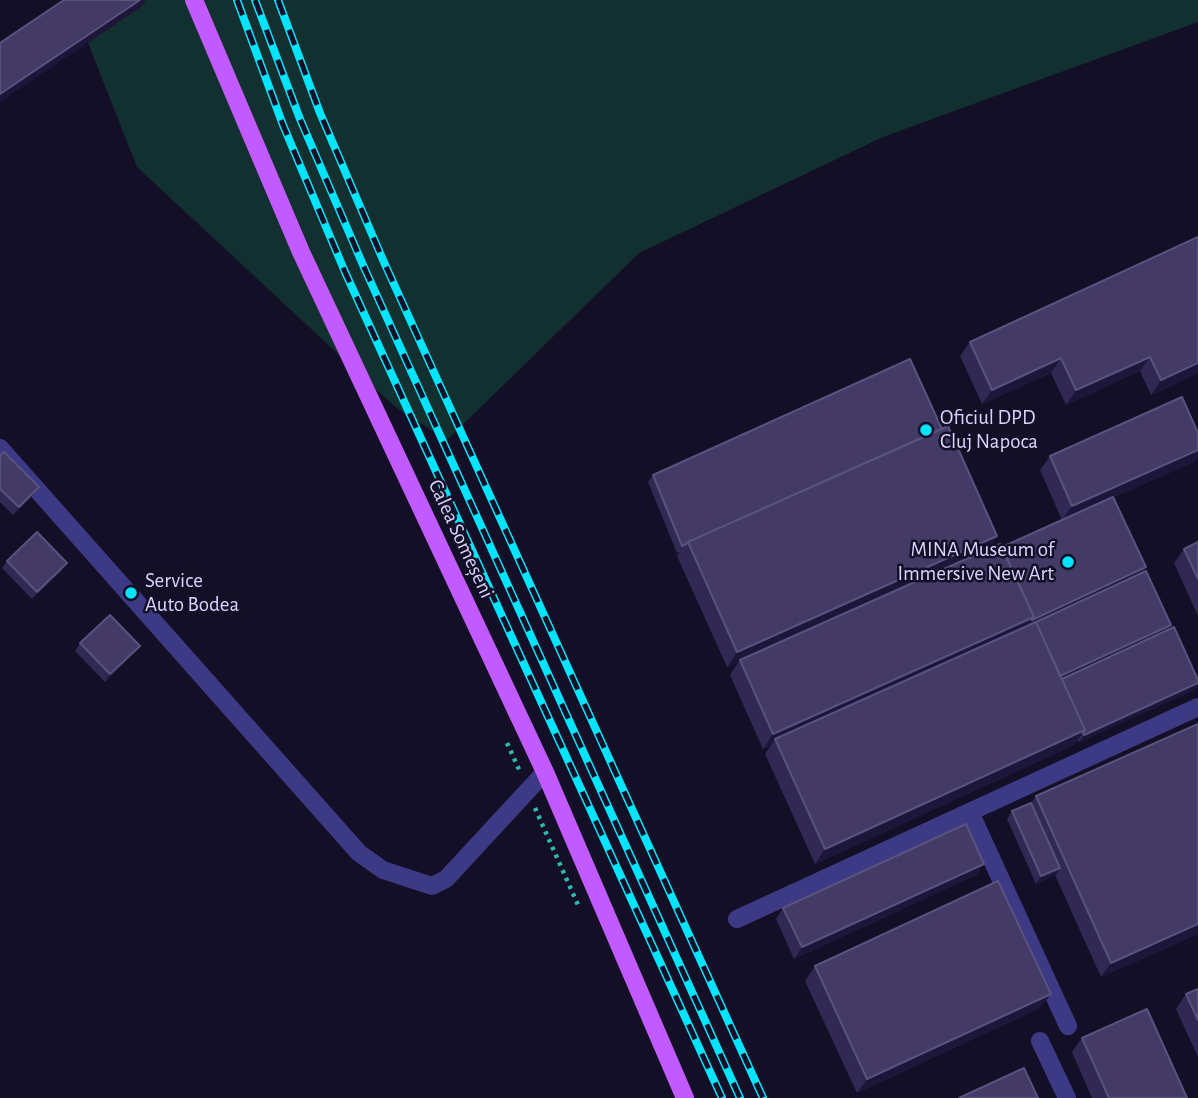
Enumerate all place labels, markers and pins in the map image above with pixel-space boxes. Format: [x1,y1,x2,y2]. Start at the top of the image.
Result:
place label: Oficiul DPD Cluj Napoca [940,405,1038,455]
marker: Oficiul DPD Cluj Napoca [918,422,934,438]
place label: MINA Museum of Immersive New Art [898,537,1054,587]
marker: MINA Museum of Immersive New Art [1060,554,1076,570]
place label: Service Auto Bodea [145,568,239,618]
marker: Service Auto Bodea [123,585,139,601]

